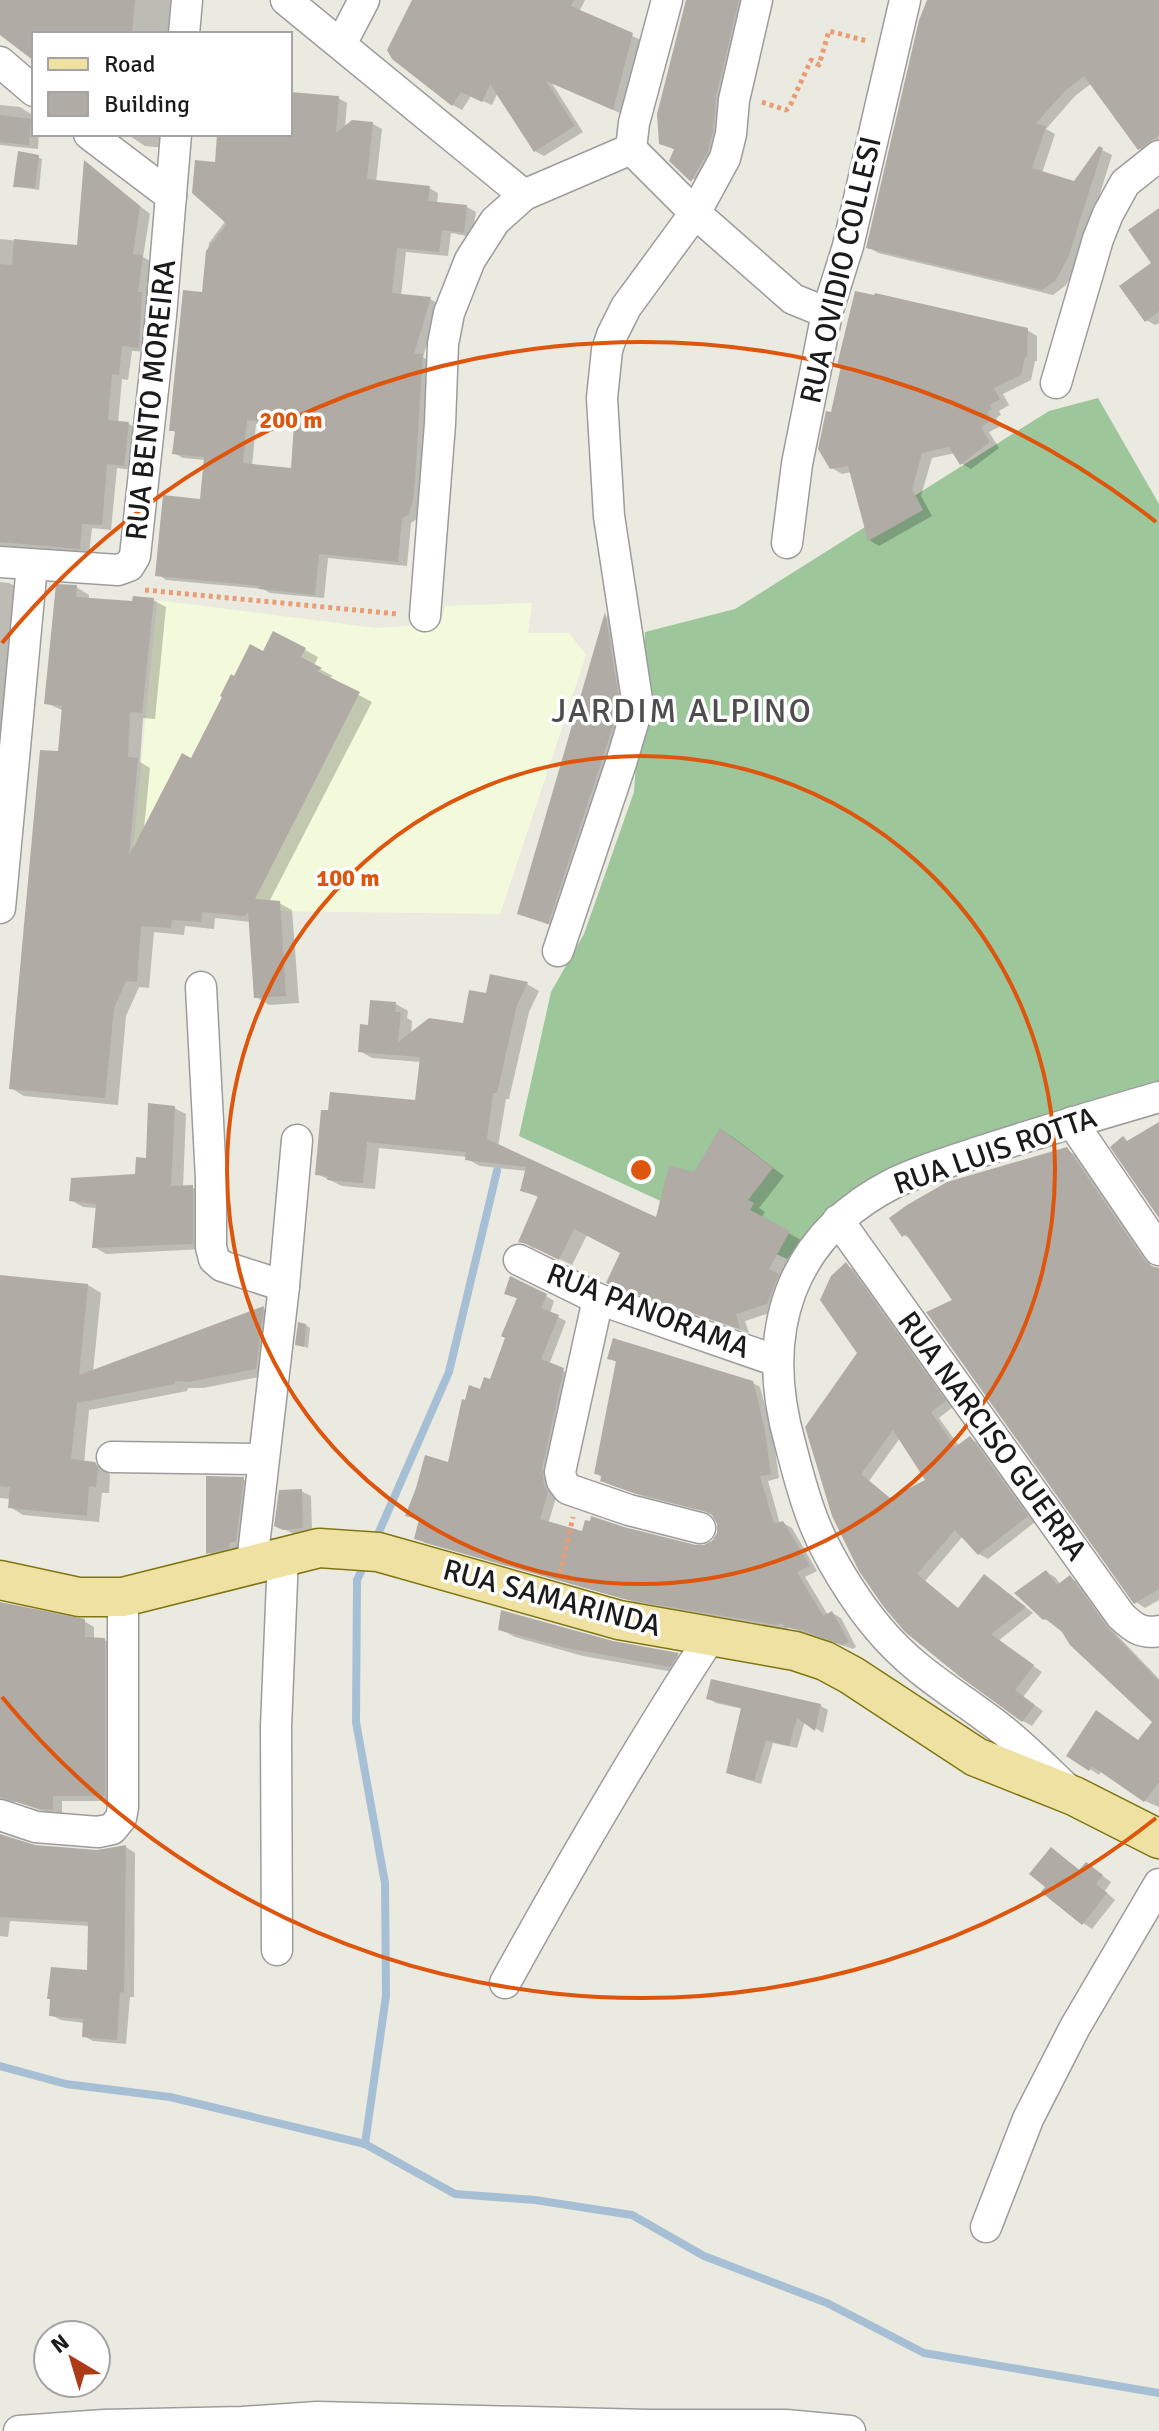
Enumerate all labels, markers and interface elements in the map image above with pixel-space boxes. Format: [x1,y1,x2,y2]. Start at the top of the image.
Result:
legend [32,32,292,136]
text: Road [104,49,155,79]
text: Building [104,89,190,119]
street label: RUA OVIDIO COLLESI [792,133,890,407]
street label: RUA BENTO MOREIRA [118,258,184,542]
text: 200 m [259,405,323,435]
district label: JARDIM ALPINO [551,690,813,732]
text: 100 m [316,863,380,893]
street label: RUA LUIS ROTTA [889,1099,1101,1203]
centre of rings [627,1156,655,1184]
street label: RUA PANORAMA [541,1255,755,1367]
street label: RUA NARCISO GUERRA [889,1304,1095,1568]
street label: RUA SAMARINDA [439,1551,665,1645]
north arrow [32,2319,112,2399]
text: N [46,2328,74,2359]

